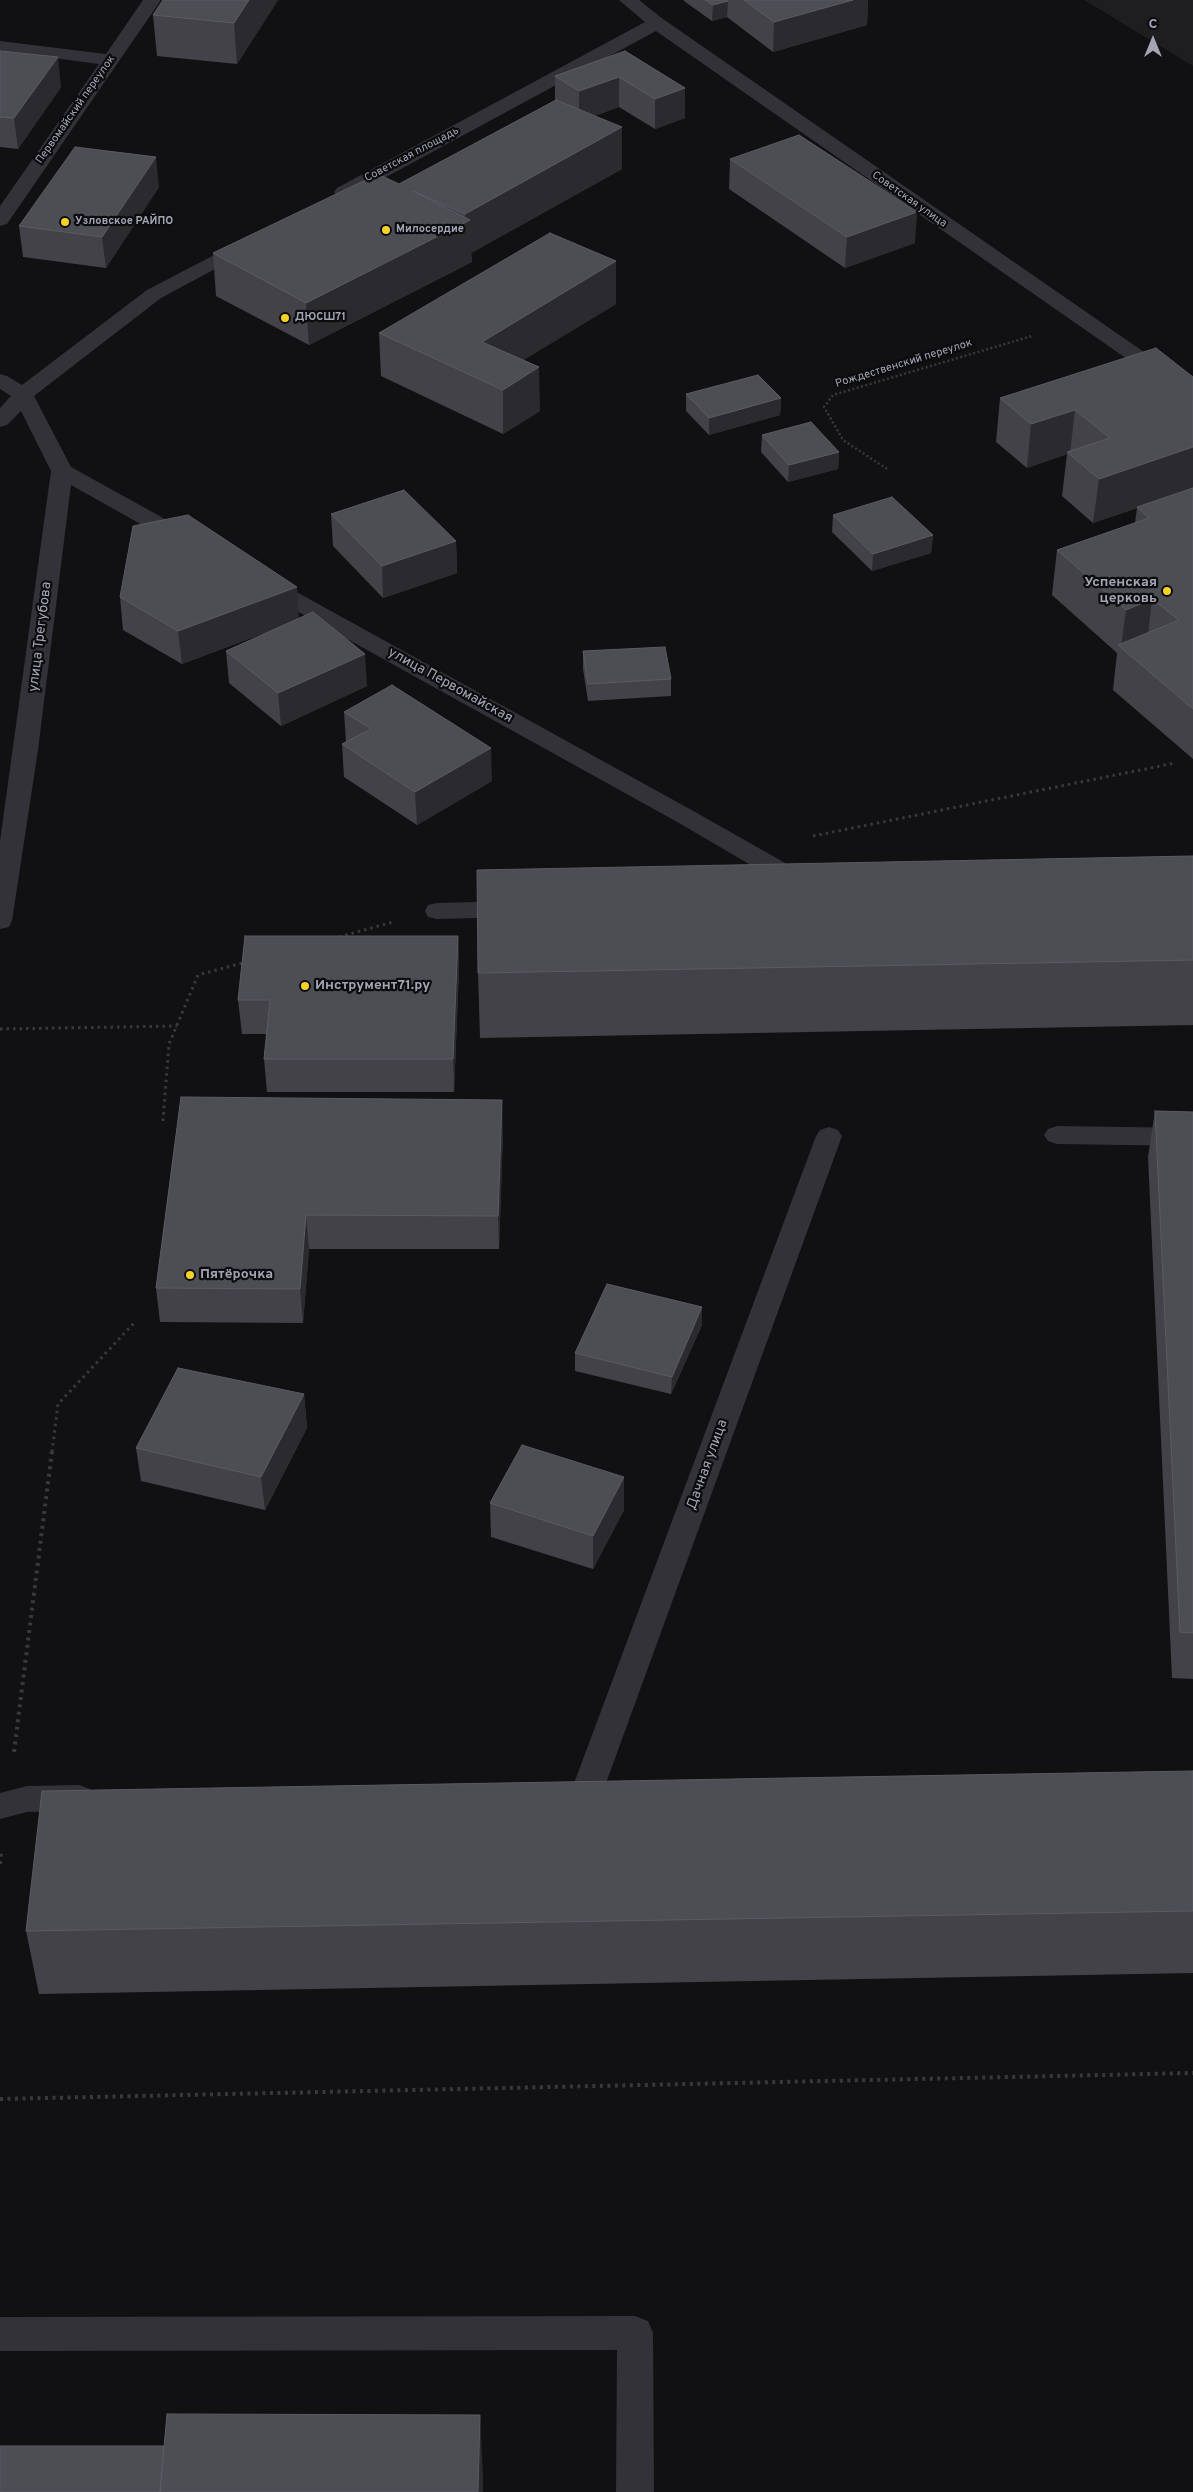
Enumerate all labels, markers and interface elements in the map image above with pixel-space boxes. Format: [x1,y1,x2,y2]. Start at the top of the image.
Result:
north arrow [1128,15,1178,65]
text: С [1149,16,1157,33]
street label: Первомайский переулок [34,53,118,167]
street label: Советская площадь [363,125,461,185]
street label: Советская улица [869,169,949,231]
place label: Узловское РАЙПО [75,215,173,229]
marker: Узловское РАЙПО [59,216,71,228]
place label: Милосердие [396,223,464,237]
marker: Милосердие [380,224,392,236]
place label: ДЮСШ71 [295,311,346,325]
marker: ДЮСШ71 [279,312,291,324]
street label: Рождественский переулок [834,337,974,391]
place label: Успенская церковь [1084,575,1157,608]
street label: улица Трегубова [26,581,56,693]
marker: Успенская церковь [1161,585,1173,597]
street label: улица Первомайская [385,645,515,727]
place label: Инструмент71.ру [315,978,430,994]
marker: Инструмент71.ру [299,980,311,992]
place label: Пятёрочка [200,1267,273,1283]
marker: Пятёрочка [184,1269,196,1281]
street label: Дачная улица [684,1418,732,1512]

